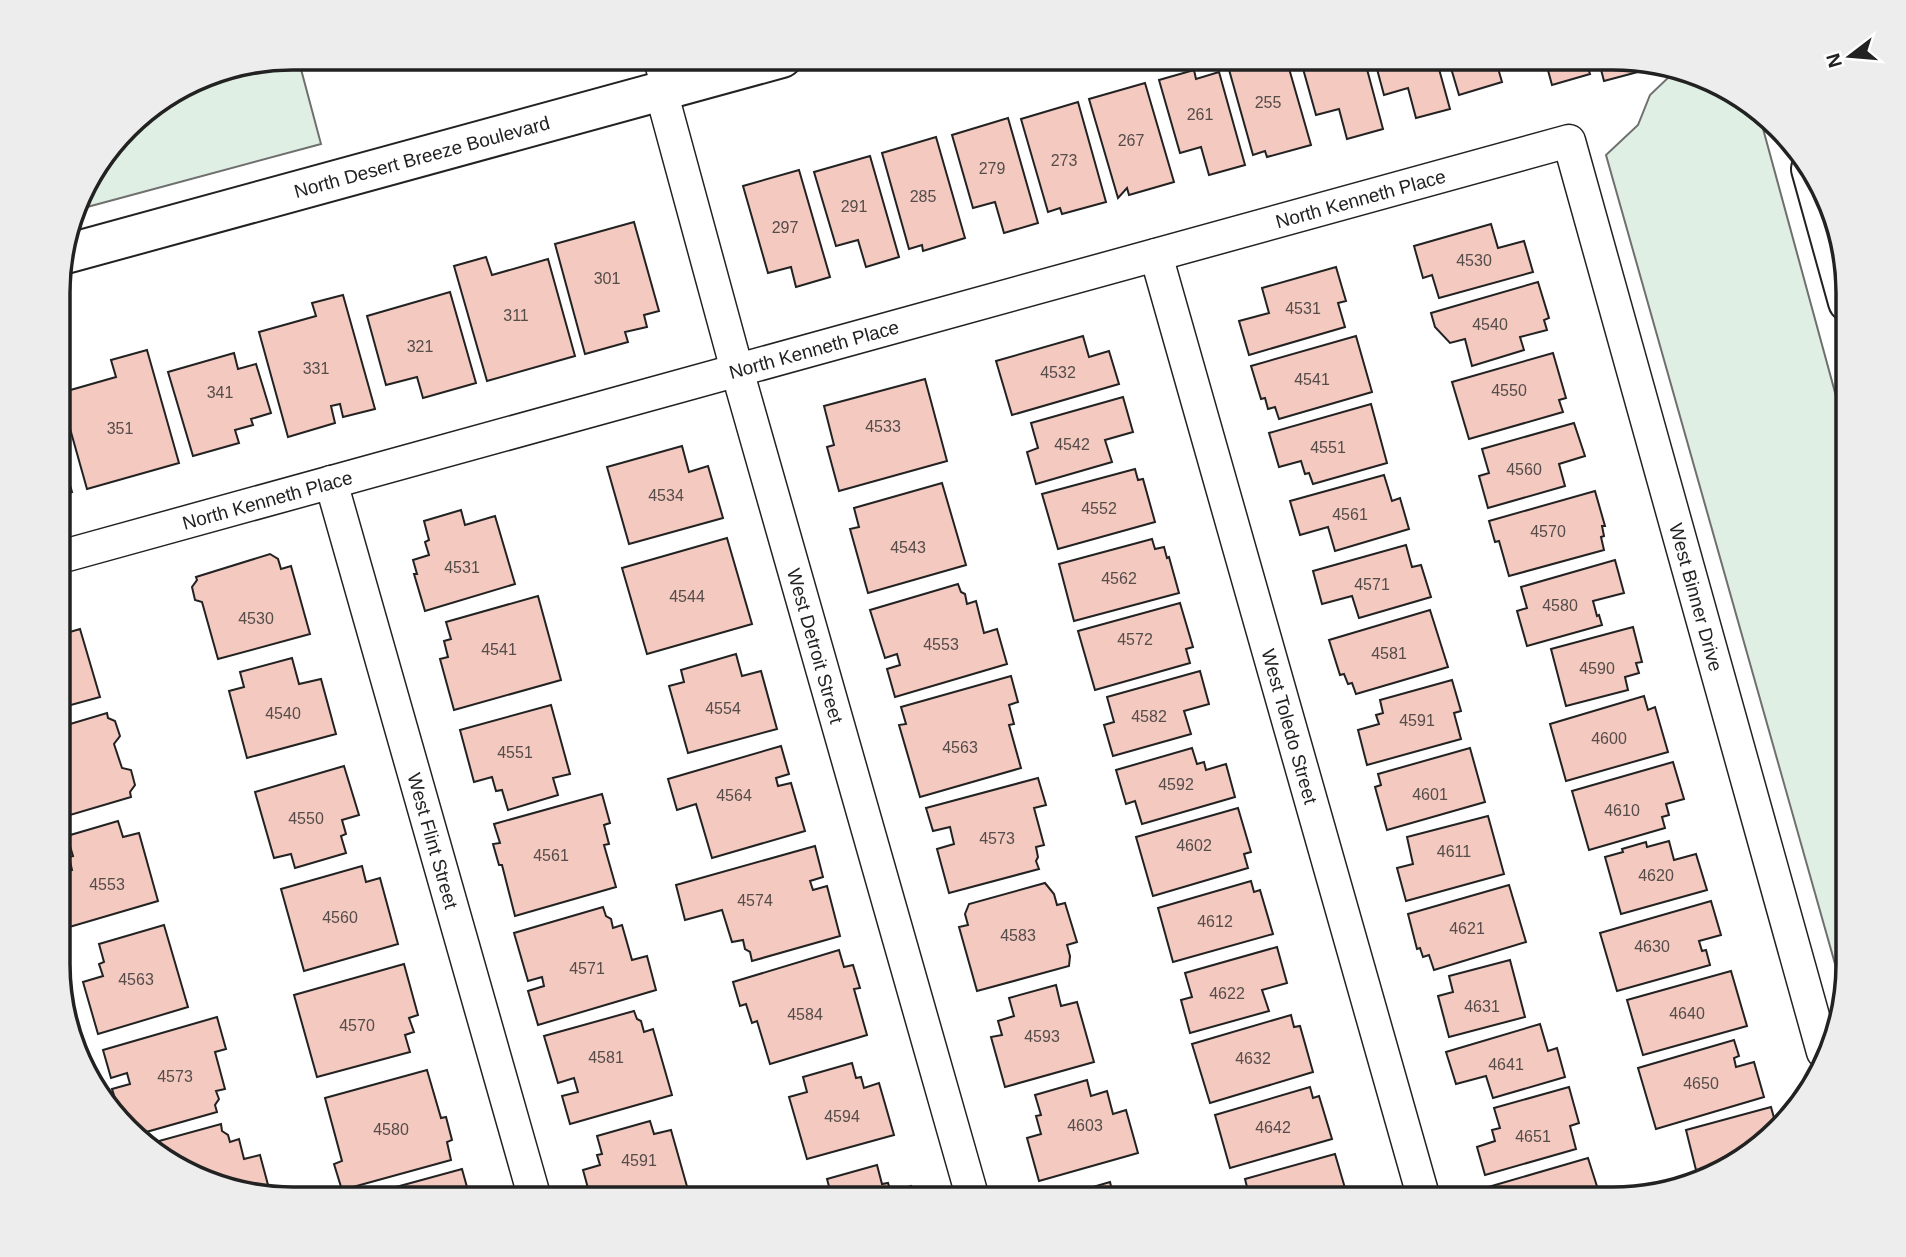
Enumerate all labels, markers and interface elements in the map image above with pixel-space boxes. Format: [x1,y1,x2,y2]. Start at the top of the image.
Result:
north arrow [1815,21,1885,91]
text: N [1822,51,1846,70]
house number: 255 [1255,94,1281,111]
house number: 261 [1187,106,1213,123]
street label: North Desert Breeze Boulevard [292,112,552,202]
house number: 267 [1118,132,1144,149]
house number: 273 [1051,152,1077,169]
house number: 279 [979,160,1005,177]
street label: North Kenneth Place [1273,166,1448,232]
house number: 285 [910,188,936,205]
house number: 291 [841,198,867,215]
house number: 297 [772,219,798,236]
house number: 4530 [1456,252,1492,269]
house number: 301 [594,270,620,287]
house number: 4531 [1285,300,1321,317]
house number: 311 [503,307,529,324]
street label: North Kenneth Place [727,316,901,383]
house number: 4540 [1472,316,1508,333]
house number: 321 [407,338,433,355]
house number: 331 [303,360,329,377]
house number: 4532 [1040,364,1076,381]
house number: 4541 [1294,371,1330,388]
house number: 4550 [1491,382,1527,399]
house number: 341 [207,384,233,401]
house number: 4533 [865,418,901,435]
house number: 351 [107,420,133,437]
house number: 4542 [1054,436,1090,453]
house number: 4551 [1310,439,1346,456]
house number: 4560 [1506,461,1542,478]
street label: North Kenneth Place [180,467,355,534]
house number: 4534 [648,487,684,504]
house number: 4552 [1081,500,1117,517]
house number: 4561 [1332,506,1368,523]
street label: West Binner Drive [1665,521,1726,674]
house number: 4570 [1530,523,1566,540]
house number: 4543 [890,539,926,556]
house number: 4531 [444,559,480,576]
street label: West Detroit Street [783,566,847,727]
house number: 4562 [1101,570,1137,587]
house number: 4571 [1354,576,1390,593]
house number: 4544 [669,588,705,605]
house number: 4580 [1542,597,1578,614]
house number: 4530 [238,610,274,627]
house number: 4572 [1117,631,1153,648]
house number: 4553 [923,636,959,653]
house number: 4541 [481,641,517,658]
house number: 4581 [1371,645,1407,662]
street label: West Toledo Street [1257,647,1321,807]
house number: 4590 [1579,660,1615,677]
house number: 4554 [705,700,741,717]
house number: 4540 [265,705,301,722]
house number: 4582 [1131,708,1167,725]
house number: 4591 [1399,712,1435,729]
house number: 4600 [1591,730,1627,747]
house number: 4563 [942,739,978,756]
house number: 4551 [497,744,533,761]
street label: West Flint Street [403,771,462,912]
house number: 4592 [1158,776,1194,793]
house number: 4601 [1412,786,1448,803]
house number: 4564 [716,787,752,804]
house number: 4610 [1604,802,1640,819]
house number: 4550 [288,810,324,827]
house number: 4573 [979,830,1015,847]
house number: 4602 [1176,837,1212,854]
house number: 4611 [1437,843,1471,860]
house number: 4561 [533,847,569,864]
house number: 4620 [1638,867,1674,884]
house number: 4553 [89,876,125,893]
house number: 4574 [737,892,773,909]
house number: 4560 [322,909,358,926]
house number: 4612 [1197,913,1233,930]
house number: 4621 [1449,920,1485,937]
house number: 4583 [1000,927,1036,944]
house number: 4630 [1634,938,1670,955]
house number: 4571 [569,960,605,977]
house number: 4563 [118,971,154,988]
house number: 4622 [1209,985,1245,1002]
house number: 4631 [1464,998,1500,1015]
house number: 4640 [1669,1005,1705,1022]
house number: 4584 [787,1006,823,1023]
house number: 4570 [339,1017,375,1034]
house number: 4593 [1024,1028,1060,1045]
house number: 4581 [588,1049,624,1066]
house number: 4632 [1235,1050,1271,1067]
house number: 4641 [1488,1056,1524,1073]
house number: 4573 [157,1068,193,1085]
house number: 4650 [1683,1075,1719,1092]
house number: 4594 [824,1108,860,1125]
house number: 4603 [1067,1117,1103,1134]
house number: 4642 [1255,1119,1291,1136]
house number: 4580 [373,1121,409,1138]
house number: 4651 [1515,1128,1551,1145]
house number: 4591 [621,1152,657,1169]

